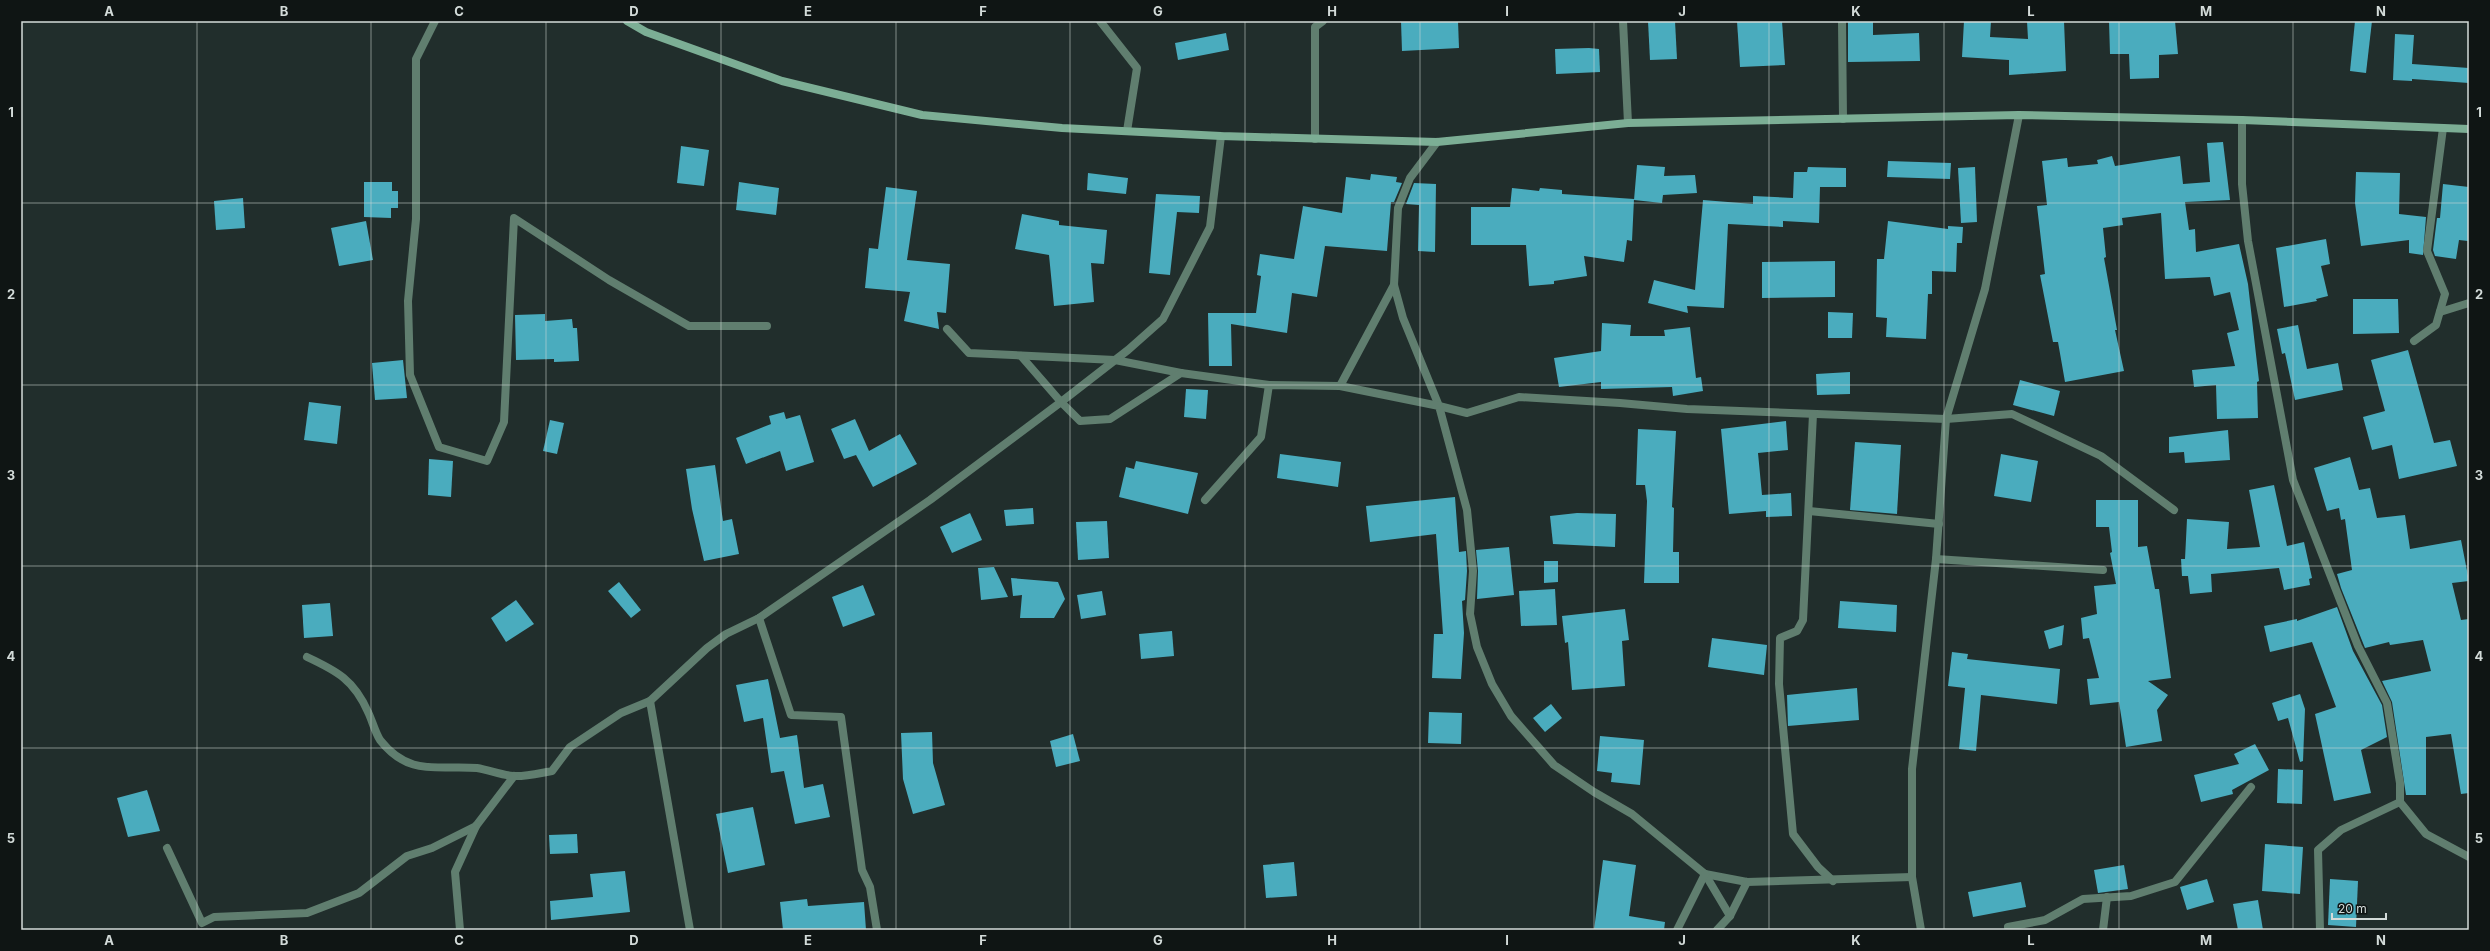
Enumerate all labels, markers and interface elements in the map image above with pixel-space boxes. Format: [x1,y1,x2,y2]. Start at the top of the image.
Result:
text: A [104,3,114,19]
text: B [280,3,289,19]
text: C [454,3,464,19]
text: D [629,3,639,19]
text: E [804,3,812,19]
text: F [979,3,987,19]
text: G [1153,3,1163,19]
text: H [1327,3,1337,19]
text: I [1505,3,1509,19]
text: J [1678,3,1686,19]
text: K [1851,3,1861,19]
text: L [2027,3,2035,19]
text: M [2200,3,2212,19]
text: N [2376,3,2386,19]
text: 1 [8,104,14,120]
text: 1 [2476,104,2482,120]
text: 2 [7,286,15,302]
text: 2 [2475,286,2483,302]
text: 3 [7,467,15,483]
text: 3 [2475,467,2483,483]
text: 4 [7,648,16,664]
text: 4 [2475,648,2484,664]
text: 5 [7,830,15,846]
text: 5 [2475,830,2483,846]
scale bar [2332,895,2386,921]
text: 20 m [2338,901,2367,916]
text: A [104,932,114,948]
text: B [280,932,289,948]
text: C [454,932,464,948]
text: D [629,932,639,948]
text: E [804,932,812,948]
text: F [979,932,987,948]
text: G [1153,932,1163,948]
text: H [1327,932,1337,948]
text: I [1505,932,1509,948]
text: J [1678,932,1686,948]
text: K [1851,932,1861,948]
text: L [2027,932,2035,948]
text: M [2200,932,2212,948]
text: N [2376,932,2386,948]

